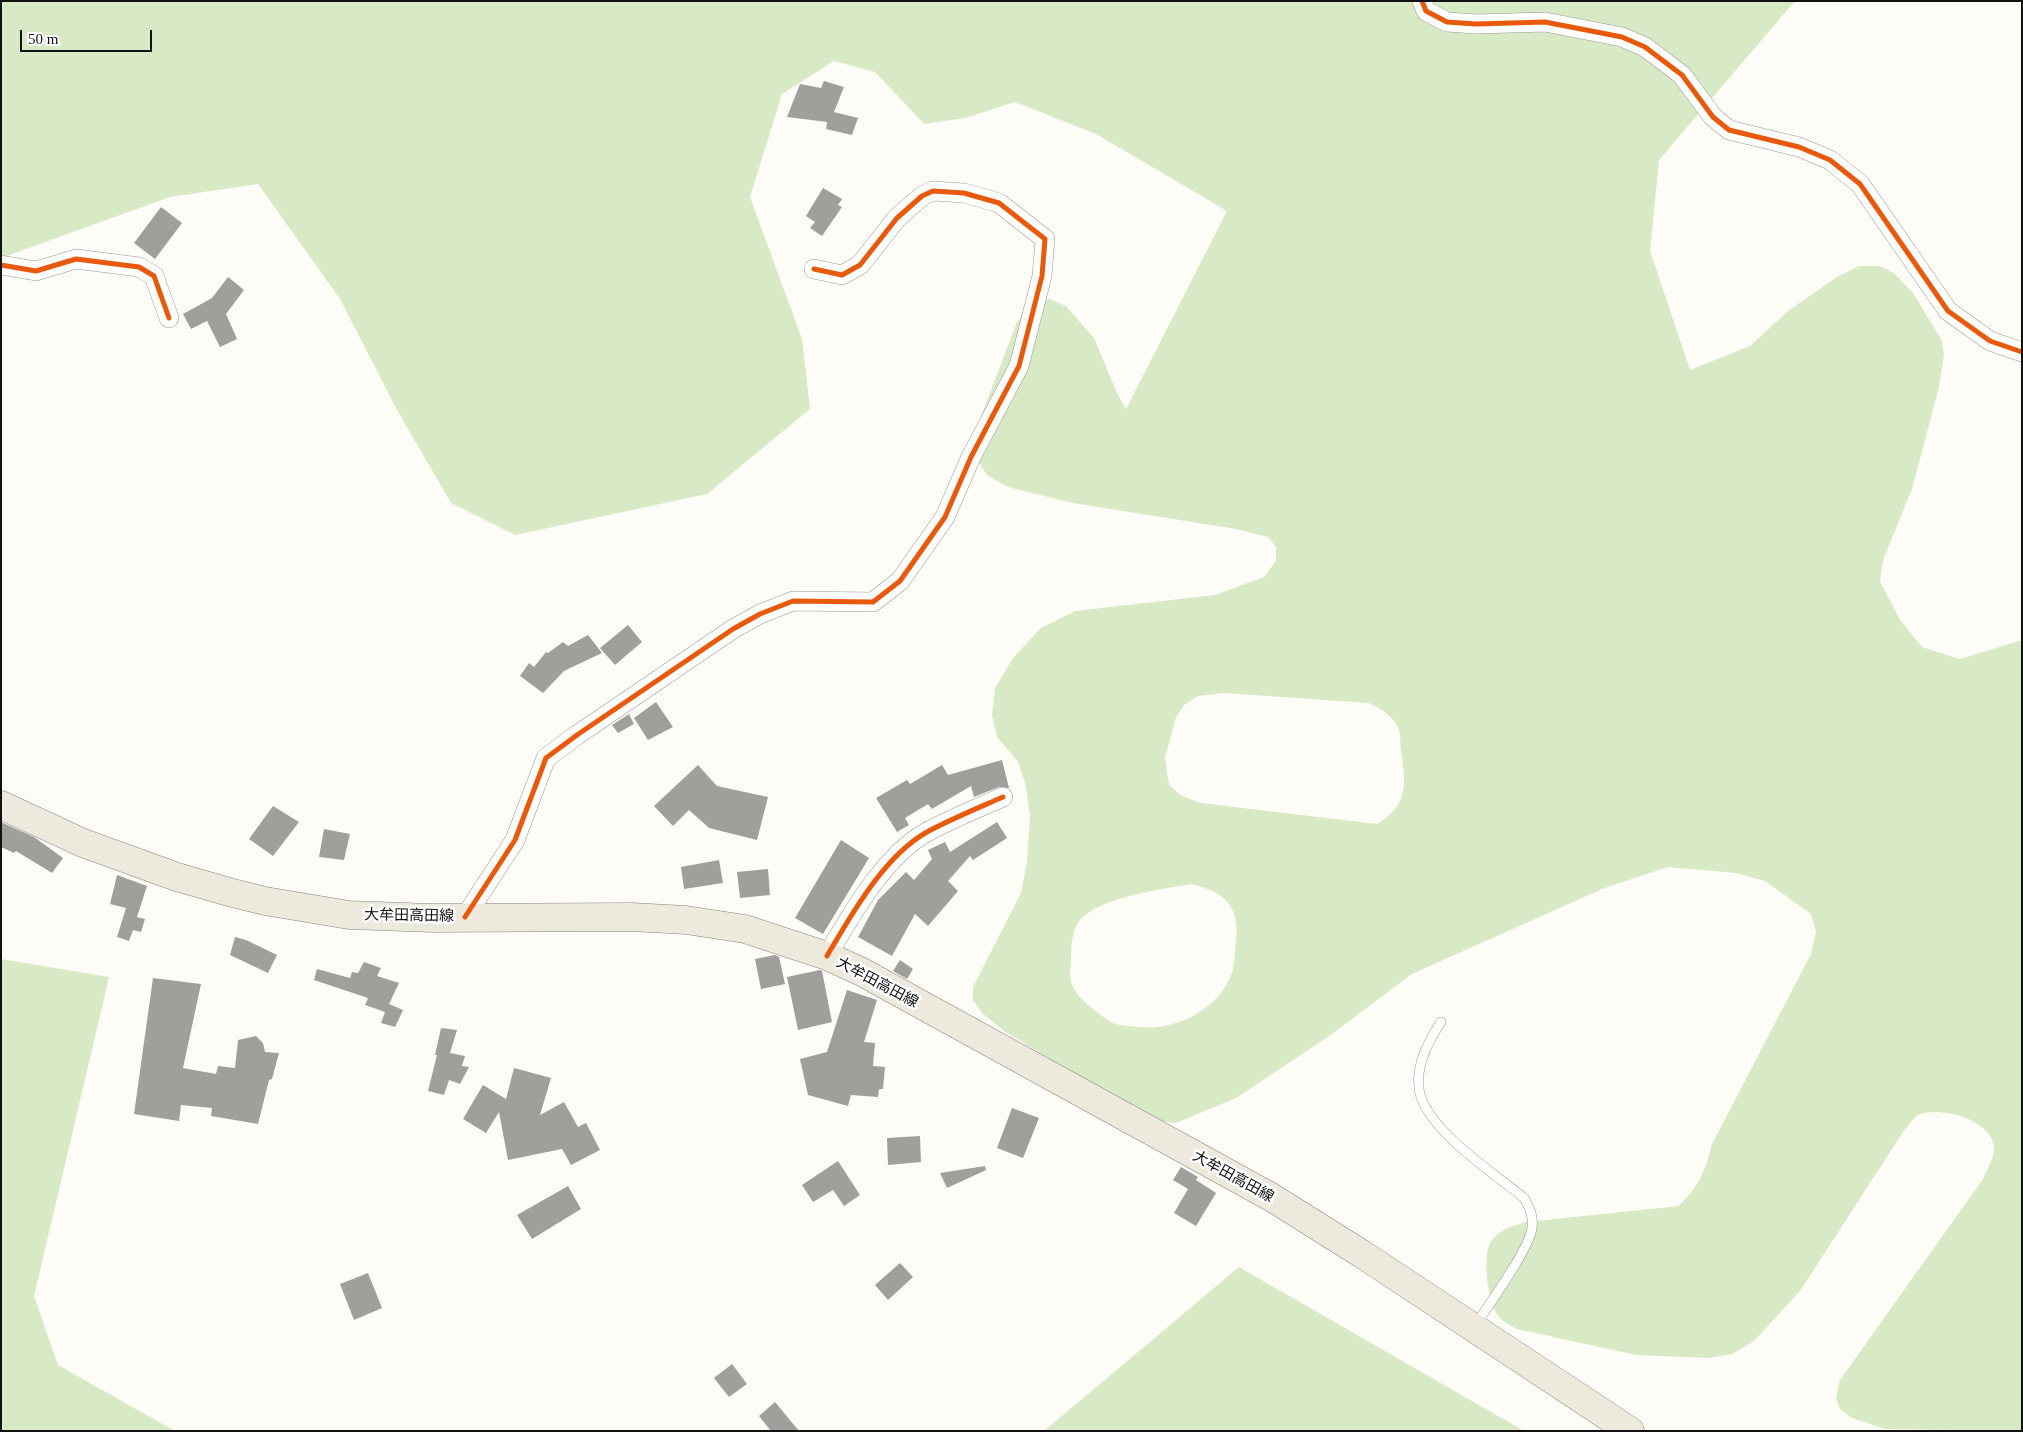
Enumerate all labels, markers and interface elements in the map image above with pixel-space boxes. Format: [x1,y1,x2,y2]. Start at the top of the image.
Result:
scale bar [22,20,155,52]
text: 50 m [28,31,58,47]
street label: 大牟田高田線 [364,906,454,926]
street label: 大牟田高田線 [833,954,921,1012]
street label: 大牟田高田線 [1189,1147,1277,1207]

